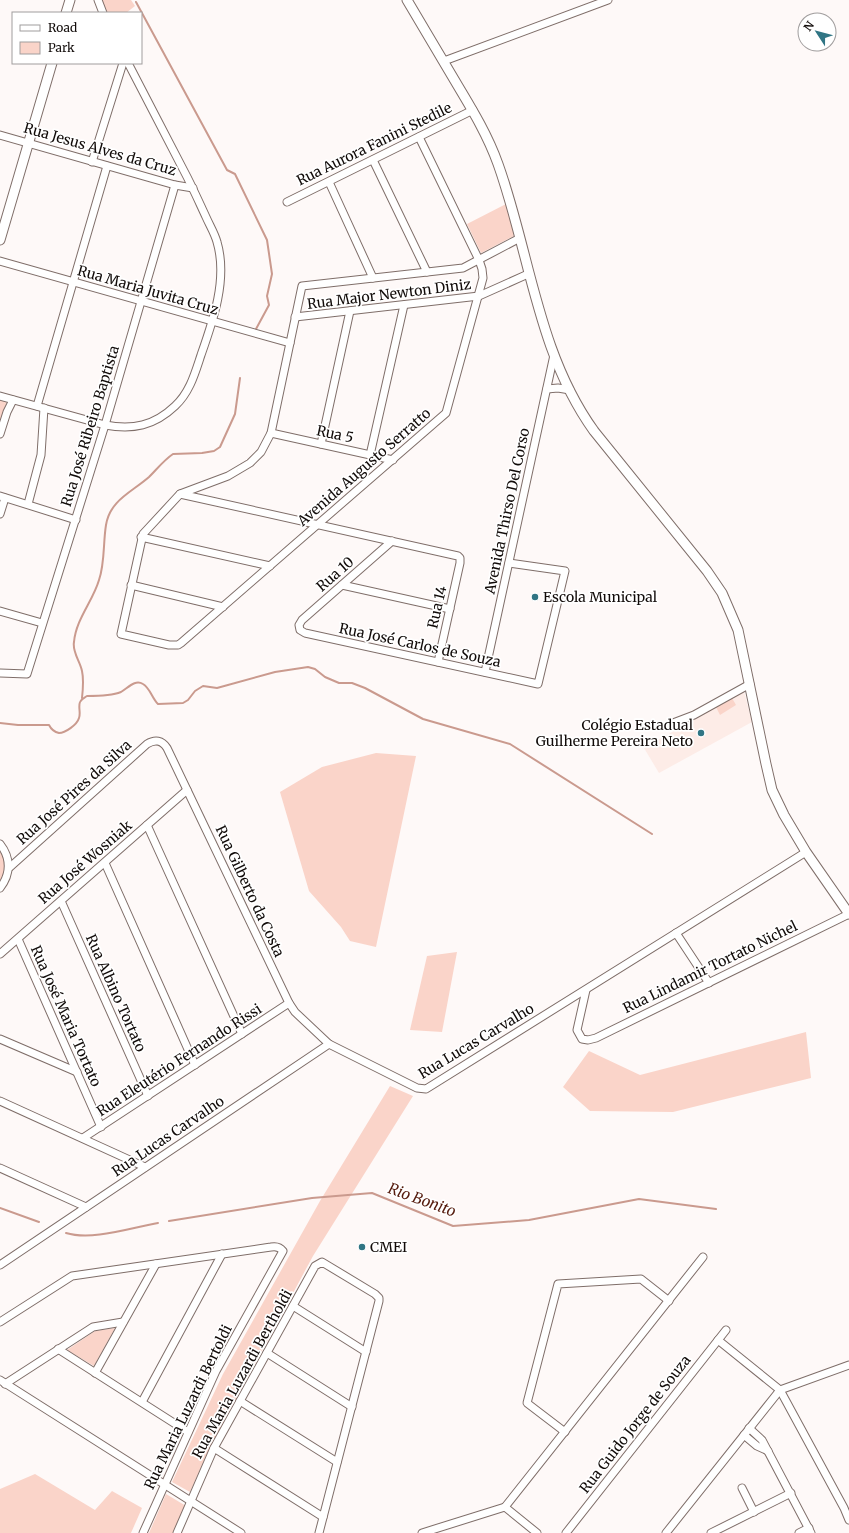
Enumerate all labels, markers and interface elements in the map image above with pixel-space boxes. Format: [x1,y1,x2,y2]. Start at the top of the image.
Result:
legend [12,12,142,64]
north arrow [797,12,837,52]
text: N [801,18,817,34]
text: Road [48,20,77,35]
text: Park [48,40,75,55]
street label: Rua Aurora Fanini Stedile [293,99,455,189]
street label: Rua Jesus Alves da Cruz [22,119,179,180]
street label: Rua Maria Juvita Cruz [75,261,221,319]
street label: Rua Major Newton Diniz [306,275,472,313]
street label: Rua José Ribeiro Baptista [57,343,123,509]
street label: Avenida Augusto Serratto [293,404,434,530]
street label: Rua 5 [315,421,355,447]
street label: Avenida Thirso Del Corso [480,426,533,597]
street label: Rua 10 [313,553,357,595]
street label: Rua 14 [423,584,451,630]
place label: Escola Municipal [543,588,658,606]
marker: Escola Municipal [530,592,540,602]
street label: Rua José Carlos de Souza [337,619,503,671]
place label: Colégio Estadual Guilherme Pereira Neto [536,716,694,750]
marker: Colégio Estadual Guilherme Pereira Neto [696,728,706,738]
street label: Rua José Pires da Silva [13,735,135,848]
street label: Rua José Wosniak [35,816,136,908]
street label: Rua Gilberto da Costa [212,822,289,960]
street label: Rua Lindamir Tortato Nichel [620,917,801,1017]
street label: Rua Albino Tortato [82,931,150,1055]
street label: Rua José Maria Tortato [27,943,105,1089]
street label: Rua Lucas Carvalho [415,999,537,1083]
street label: Rua Eleutério Fernando Rissi [93,1000,265,1120]
street label: Rua Lucas Carvalho [108,1092,228,1180]
water label: Rio Bonito [386,1178,459,1221]
place label: CMEI [370,1238,407,1256]
marker: CMEI [357,1242,367,1252]
street label: Rua Maria Luzardi Bertholdi [188,1286,296,1462]
street label: Rua Maria Luzardi Bertoldi [140,1321,236,1492]
street label: Rua Guido Jorge de Souza [575,1351,695,1497]

